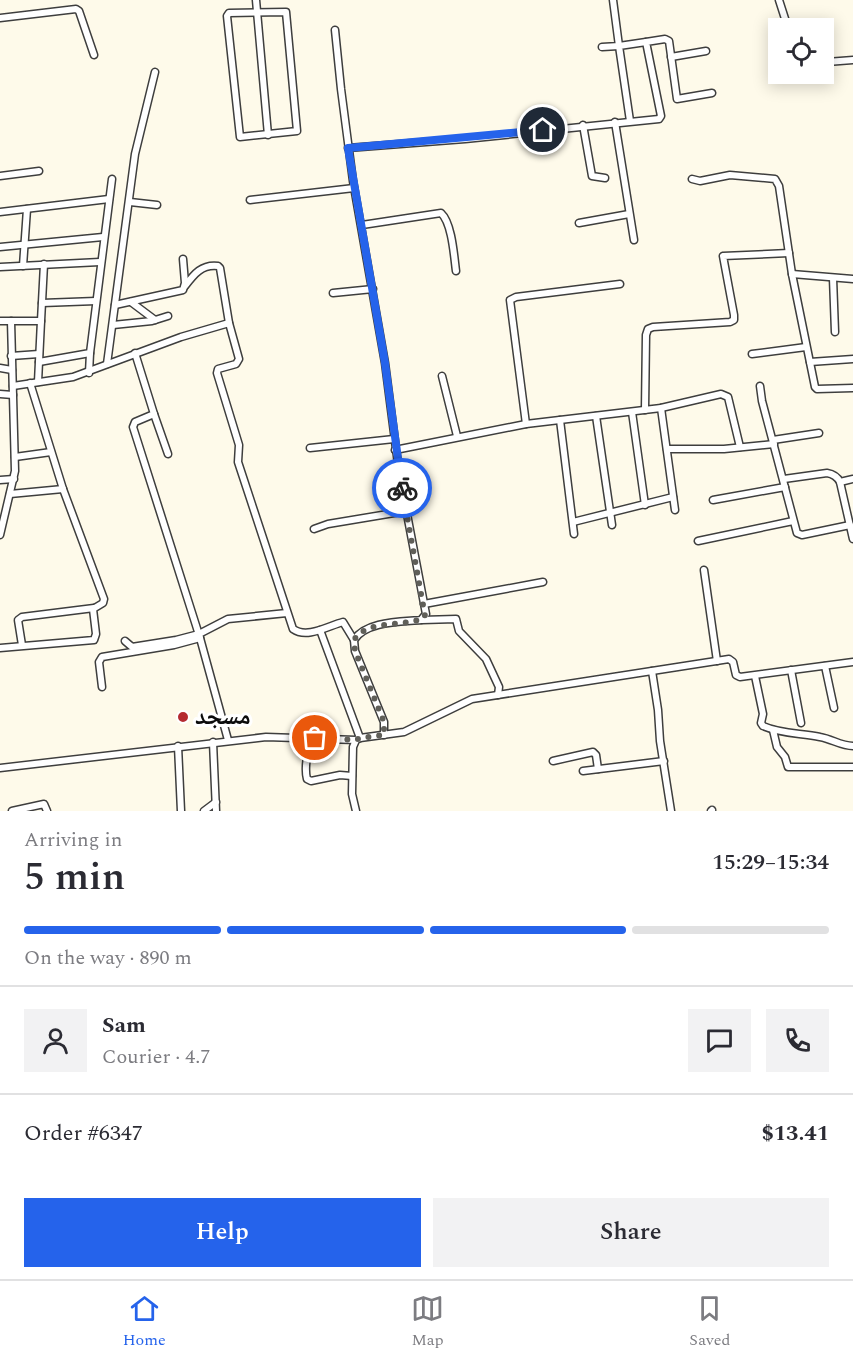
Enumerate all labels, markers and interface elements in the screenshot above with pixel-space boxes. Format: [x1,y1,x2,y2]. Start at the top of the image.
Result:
map controls [768,18,834,84]
button: locate [768,18,834,84]
pin [517,104,568,155]
icon: home [526,113,559,146]
courier [372,458,432,518]
icon: bike [386,472,419,505]
place label: مسجد [195,699,251,735]
marker: مسجد [176,710,190,724]
pin [289,712,340,763]
icon: bag [298,721,331,754]
text: Arriving in [24,825,122,855]
text: 15:29–15:34 [712,846,829,879]
text: 5 min [24,848,125,907]
text: On the way · 890 m [24,943,192,973]
button: person [24,1009,87,1072]
text: Sam [102,1009,146,1042]
button: chat [688,1009,751,1072]
button: phone [766,1009,829,1072]
text: Courier · 4.7 [102,1042,210,1072]
text: Order #6347 [24,1117,143,1150]
text: $13.41 [761,1117,829,1150]
button: Help [24,1198,421,1267]
button: Share [433,1198,829,1267]
tab: Home [123,1292,166,1352]
tab: Map [411,1292,444,1352]
tab: Saved [689,1292,730,1352]

